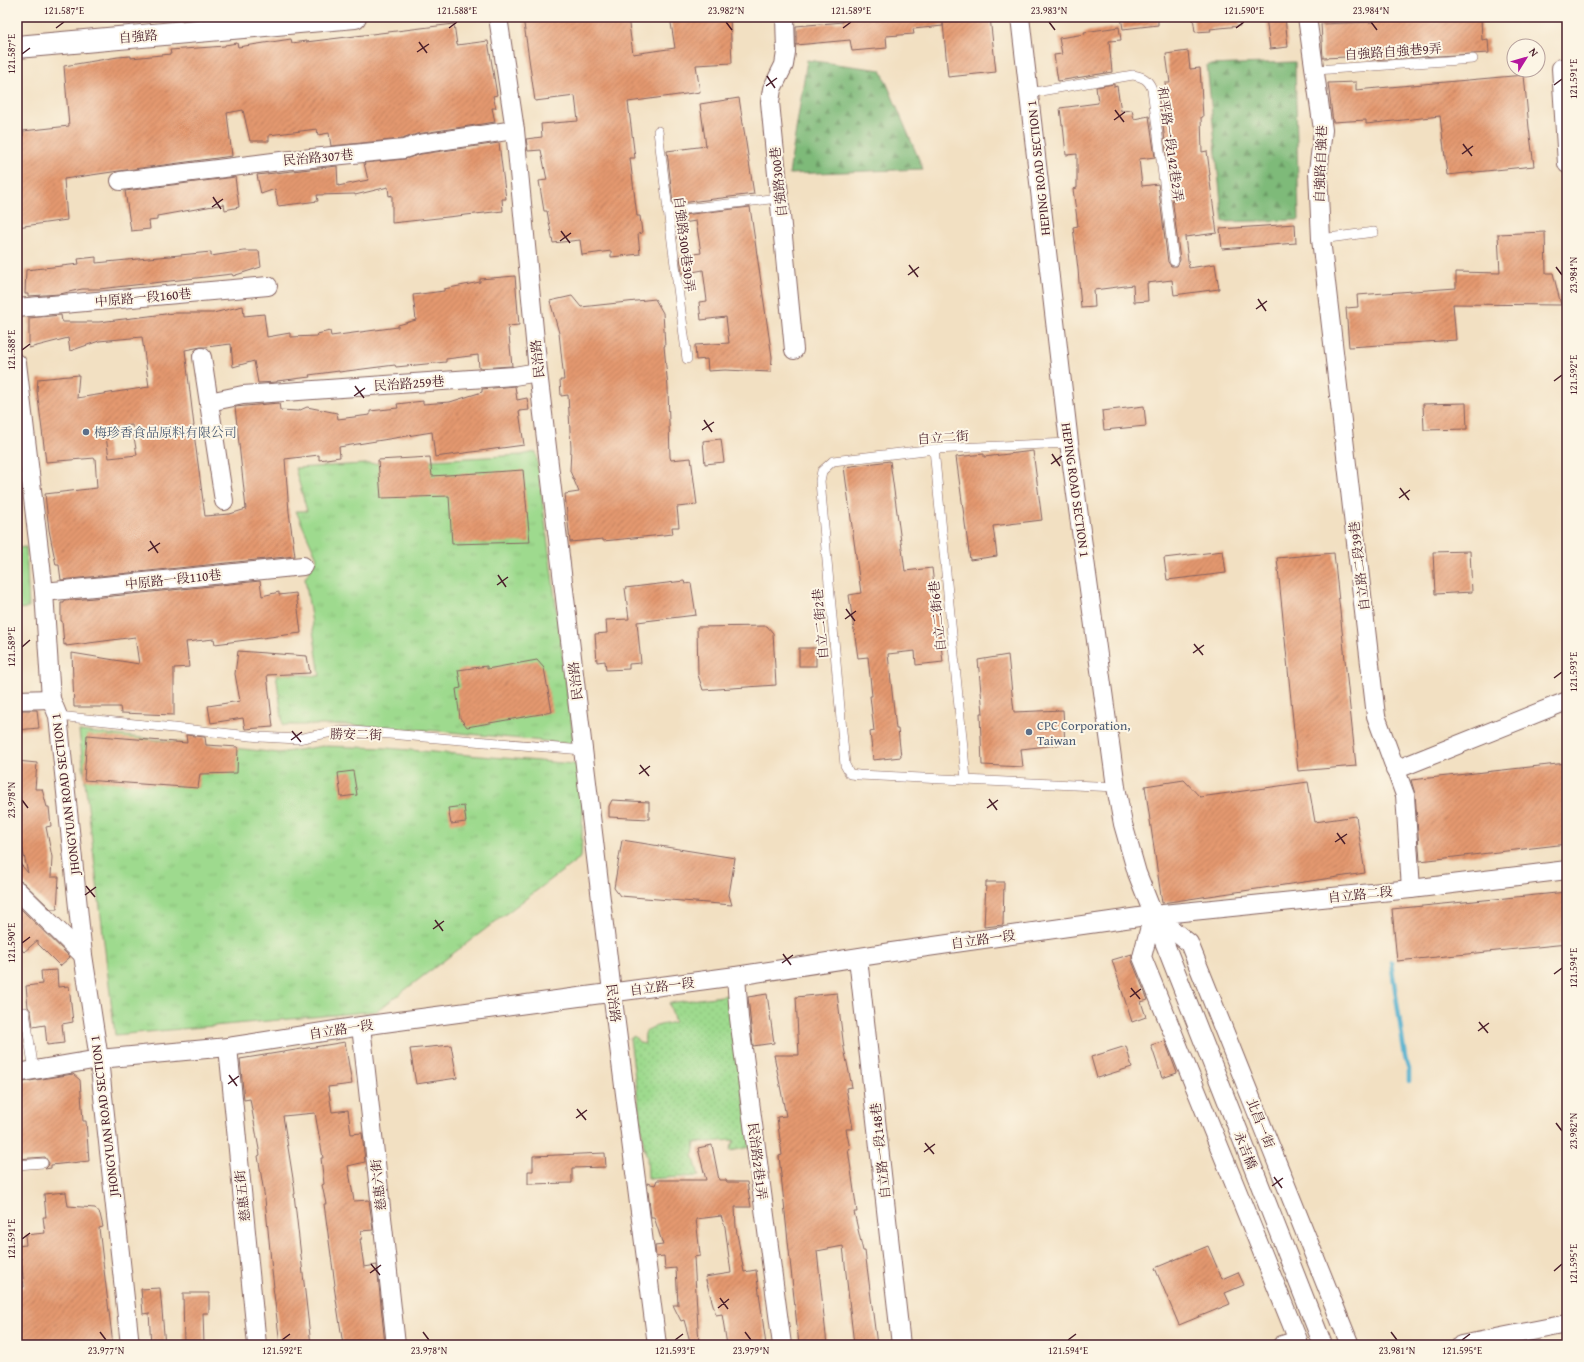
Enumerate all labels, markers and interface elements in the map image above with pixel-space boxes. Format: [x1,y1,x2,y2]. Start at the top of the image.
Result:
text: 121.587°E [44,3,84,18]
text: 121.588°E [437,3,477,18]
text: 23.982°N [708,3,745,18]
text: 121.589°E [831,3,871,18]
text: 23.983°N [1031,3,1068,18]
text: 121.590°E [1224,3,1264,18]
text: 23.984°N [1353,3,1390,18]
street label: 自強路 [118,25,158,48]
text: 121.587°E [4,34,19,74]
north arrow [1506,38,1546,78]
street label: 自強路自強巷9弄 [1344,39,1442,64]
text: N [1525,44,1543,60]
text: 121.591°E [1566,59,1581,99]
street label: 和平路一段142巷2弄 [1153,85,1188,203]
street label: HEPING ROAD SECTION 1 [1022,99,1055,236]
street label: 自強路自強巷 [1310,125,1331,203]
street label: 民治路307巷 [282,145,354,170]
street label: 自強路300巷 [765,146,792,218]
street label: 自強路300巷30弄 [669,195,700,293]
text: 23.984°N [1566,256,1581,293]
street label: 中原路一段160巷 [94,284,192,311]
text: 121.588°E [4,330,19,370]
street label: 民治路 [526,339,549,379]
text: 121.592°E [1566,355,1581,395]
street label: 民治路259巷 [373,372,445,395]
street label: HEPING ROAD SECTION 1 [1057,422,1094,559]
place label: 梅珍香食品原料有限公司 [94,423,237,442]
street label: 自立二街 [916,426,970,449]
marker: 梅珍香食品原料有限公司 [81,427,91,437]
street label: 自立路二段39巷 [1345,520,1374,612]
street label: 中原路一段110巷 [124,565,222,594]
street label: 自立二街6巷 [924,580,951,652]
street label: 自立二街2巷 [808,588,833,660]
text: 121.589°E [4,627,19,667]
text: 121.593°E [1566,652,1581,692]
street label: 民治路 [564,660,587,701]
street label: JHONGYUAN ROAD SECTION 1 [46,712,85,878]
place label: CPC Corporation, Taiwan [1037,716,1130,750]
street label: 勝安二街 [330,725,382,744]
marker: CPC Corporation, Taiwan [1024,727,1034,737]
text: 23.978°N [4,781,19,818]
street label: 自立路二段 [1327,882,1393,907]
text: 121.590°E [4,923,19,963]
street label: 自立路一段 [950,926,1017,953]
text: 121.594°E [1566,948,1581,988]
street label: 自立路一段 [629,973,695,1000]
street label: 民治路 [602,983,625,1024]
street label: 自立路一段 [307,1015,375,1044]
street label: JHONGYUAN ROAD SECTION 1 [85,1034,124,1200]
street label: 北昌一街 [1242,1096,1279,1151]
street label: 自立路一段148巷 [866,1102,895,1200]
text: 23.982°N [1566,1112,1581,1149]
street label: 民治路2巷1弄 [743,1121,772,1201]
street label: 永吉橋 [1229,1129,1262,1172]
street label: 慈惠六街 [366,1158,391,1212]
street label: 慈惠五街 [230,1169,255,1223]
text: 121.591°E [4,1219,19,1259]
text: 121.595°E [1566,1244,1581,1284]
text: 23.977°N [88,1343,125,1358]
text: 121.592°E [262,1343,302,1358]
text: 23.978°N [411,1343,448,1358]
text: 121.593°E [655,1343,695,1358]
text: 23.979°N [733,1343,770,1358]
text: 121.594°E [1048,1343,1088,1358]
text: 23.981°N [1379,1343,1416,1358]
text: 121.595°E [1442,1343,1482,1358]

